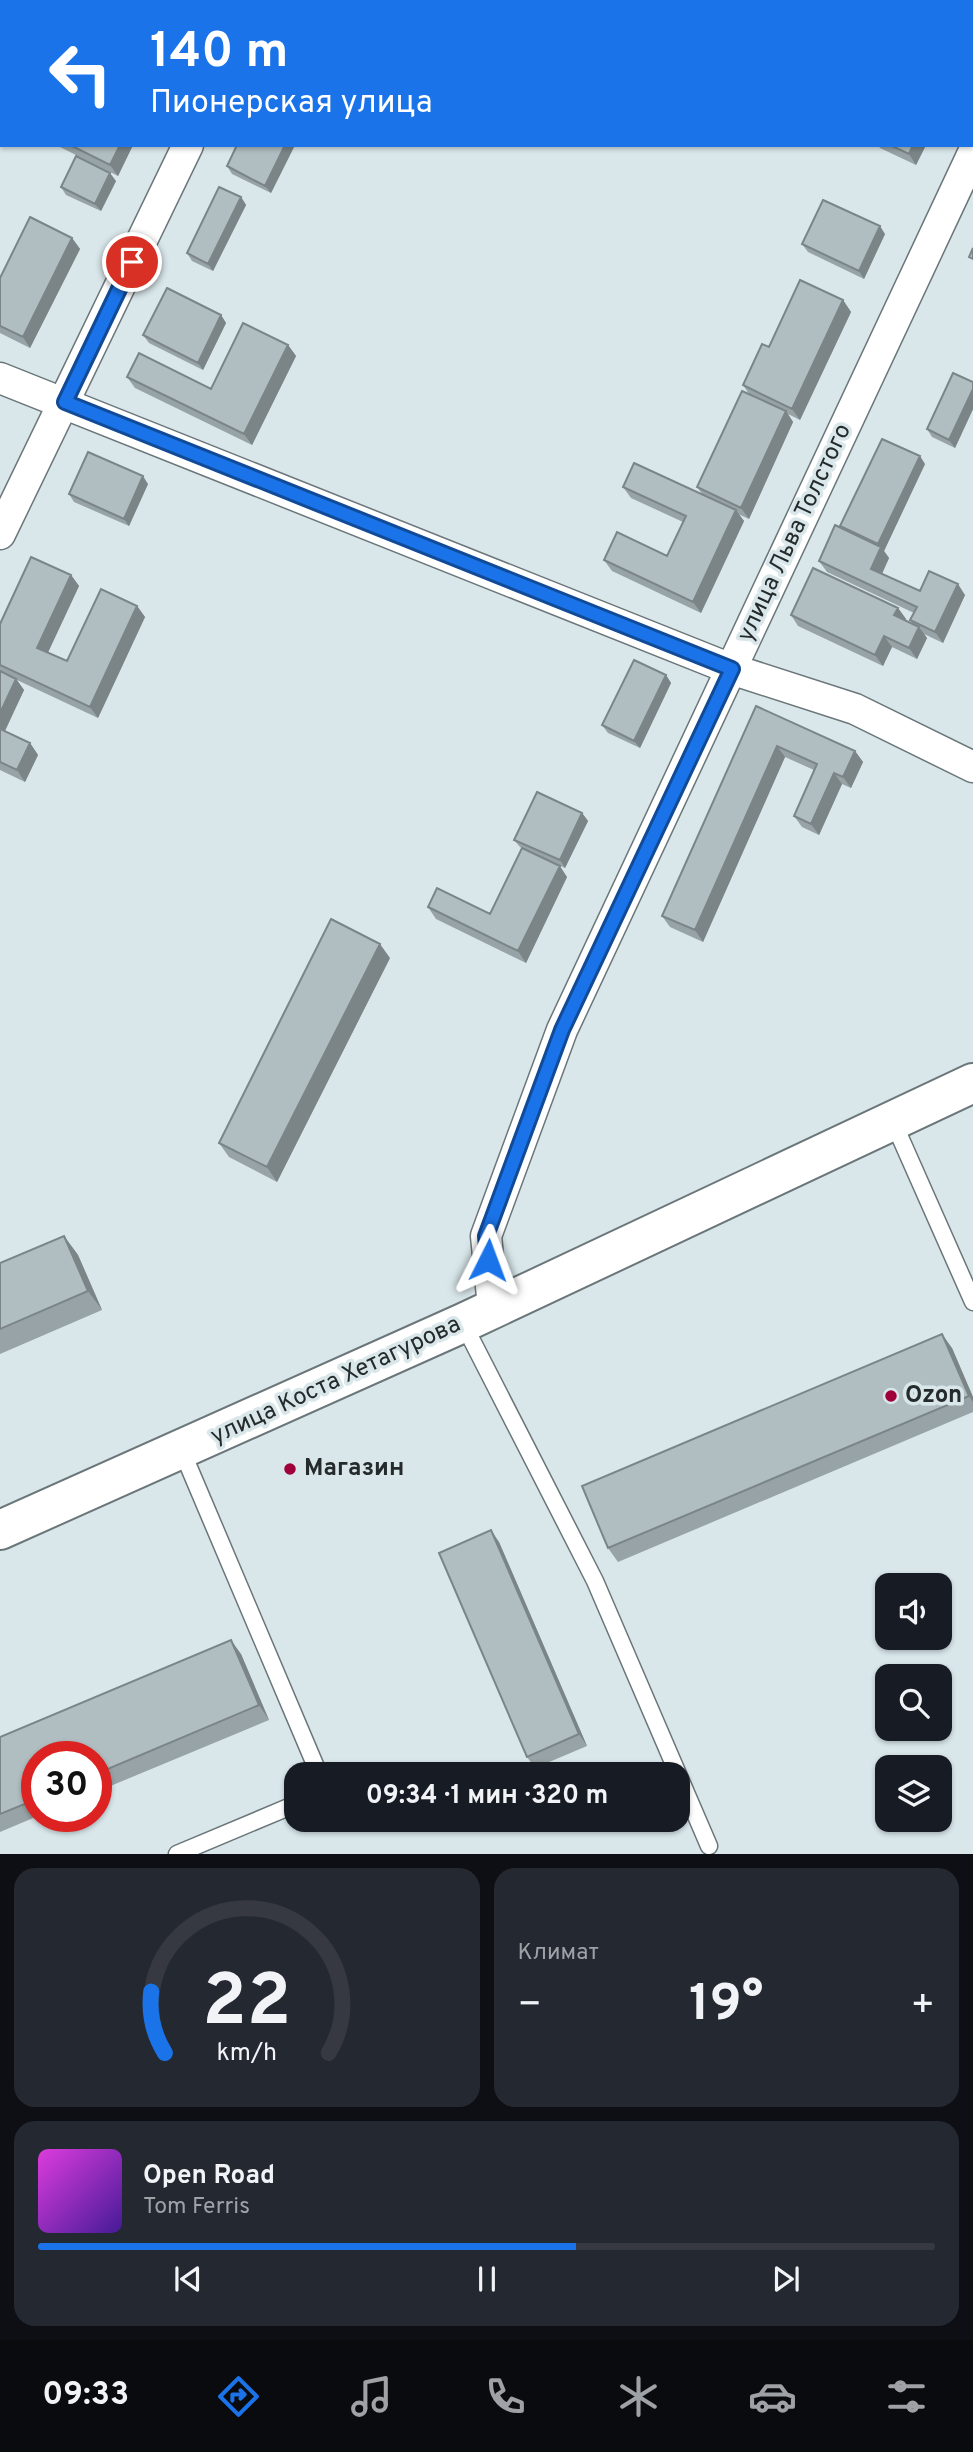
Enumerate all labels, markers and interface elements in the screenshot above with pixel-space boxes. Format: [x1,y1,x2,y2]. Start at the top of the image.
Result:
text: 140 m [150,23,289,85]
icon: left [35,28,126,119]
text: Пионерская улица [150,84,433,124]
pin [102,232,162,292]
icon: arrive [113,243,151,281]
street label: улица Льва Толстого [731,419,859,647]
position arrow [451,1223,525,1297]
street label: улица Коста Хетагурова [206,1310,466,1452]
place label: Ozon [905,1381,962,1411]
marker: Ozon [883,1388,899,1404]
place label: Магазин [304,1454,404,1484]
marker: Магазин [282,1461,298,1477]
map controls [875,1573,952,1832]
button: sound [875,1573,952,1650]
button: search [875,1664,952,1741]
speed limit sign: 30 [21,1741,112,1832]
button: layers [875,1755,952,1832]
text: 09:34 · 1 мин · 320 m [366,1780,608,1813]
text: Климат [518,1939,599,1968]
text: 22 [202,1960,291,2052]
text: 19° [689,1973,763,2039]
text: − [518,1982,542,2031]
text: + [910,1982,935,2031]
text: km/h [216,2038,277,2070]
text: Open Road [143,2160,275,2193]
text: Tom Ferris [143,2193,250,2222]
icon: previous [169,2260,207,2298]
icon: pause [468,2260,506,2298]
icon: next [767,2260,805,2298]
icon: directions [214,2372,263,2421]
icon: music [347,2372,396,2421]
icon: phone [481,2372,530,2421]
icon: climate [614,2372,663,2421]
icon: car [748,2372,797,2421]
icon: filters [882,2372,931,2421]
text: 09:33 [42,2376,129,2416]

